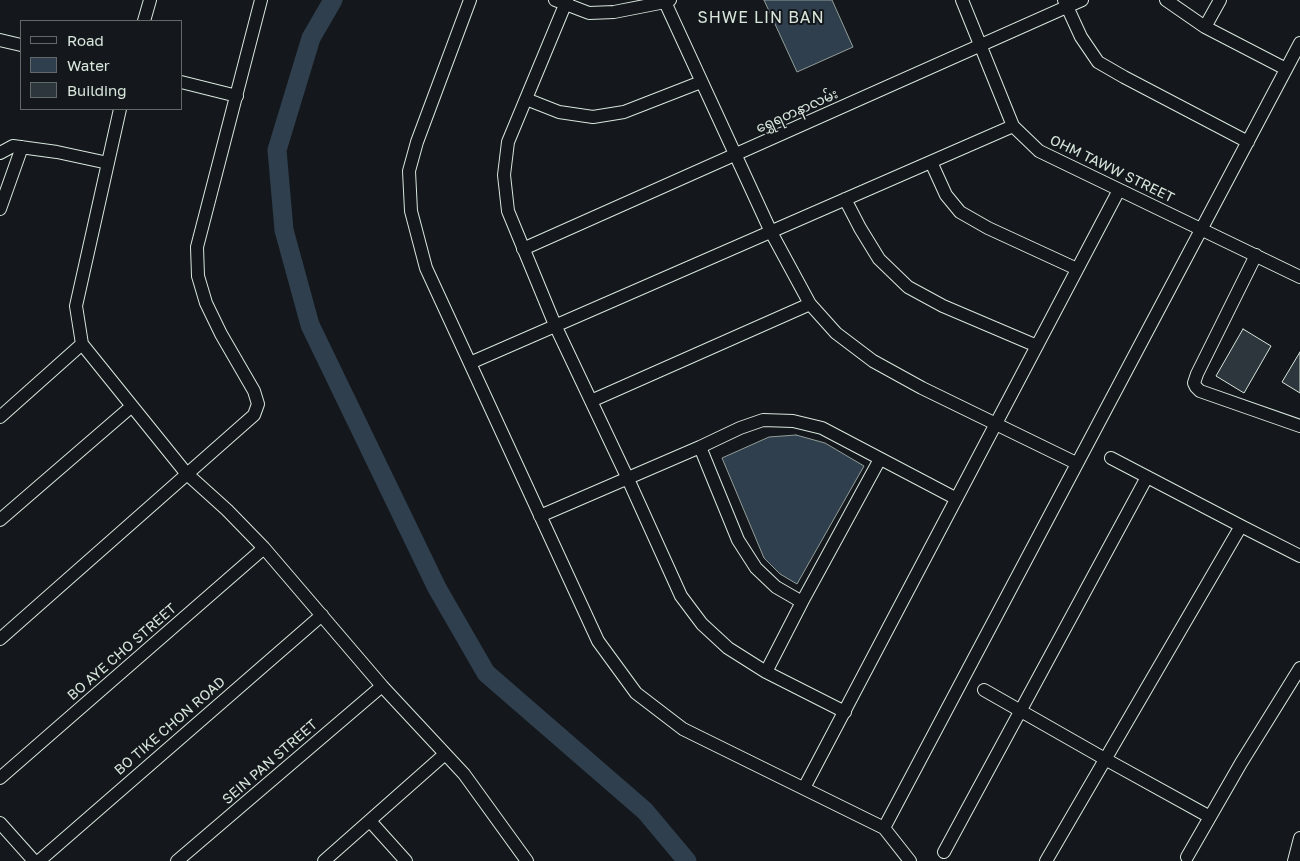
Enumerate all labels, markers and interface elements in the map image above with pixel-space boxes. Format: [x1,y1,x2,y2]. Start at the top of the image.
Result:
district label: SHWE LIN BAN [696,8,826,28]
legend [20,20,182,110]
text: Road [67,31,104,49]
text: Water [67,56,110,74]
text: Building [67,81,127,99]
street label: ရွှေရတနာလမ်း [753,85,841,137]
street label: OHM TAWW STREET [1047,132,1177,206]
street label: BO AYE CHO STREET [64,600,180,704]
street label: BO TIKE CHON ROAD [111,673,229,779]
street label: SEIN PAN STREET [219,716,321,808]

